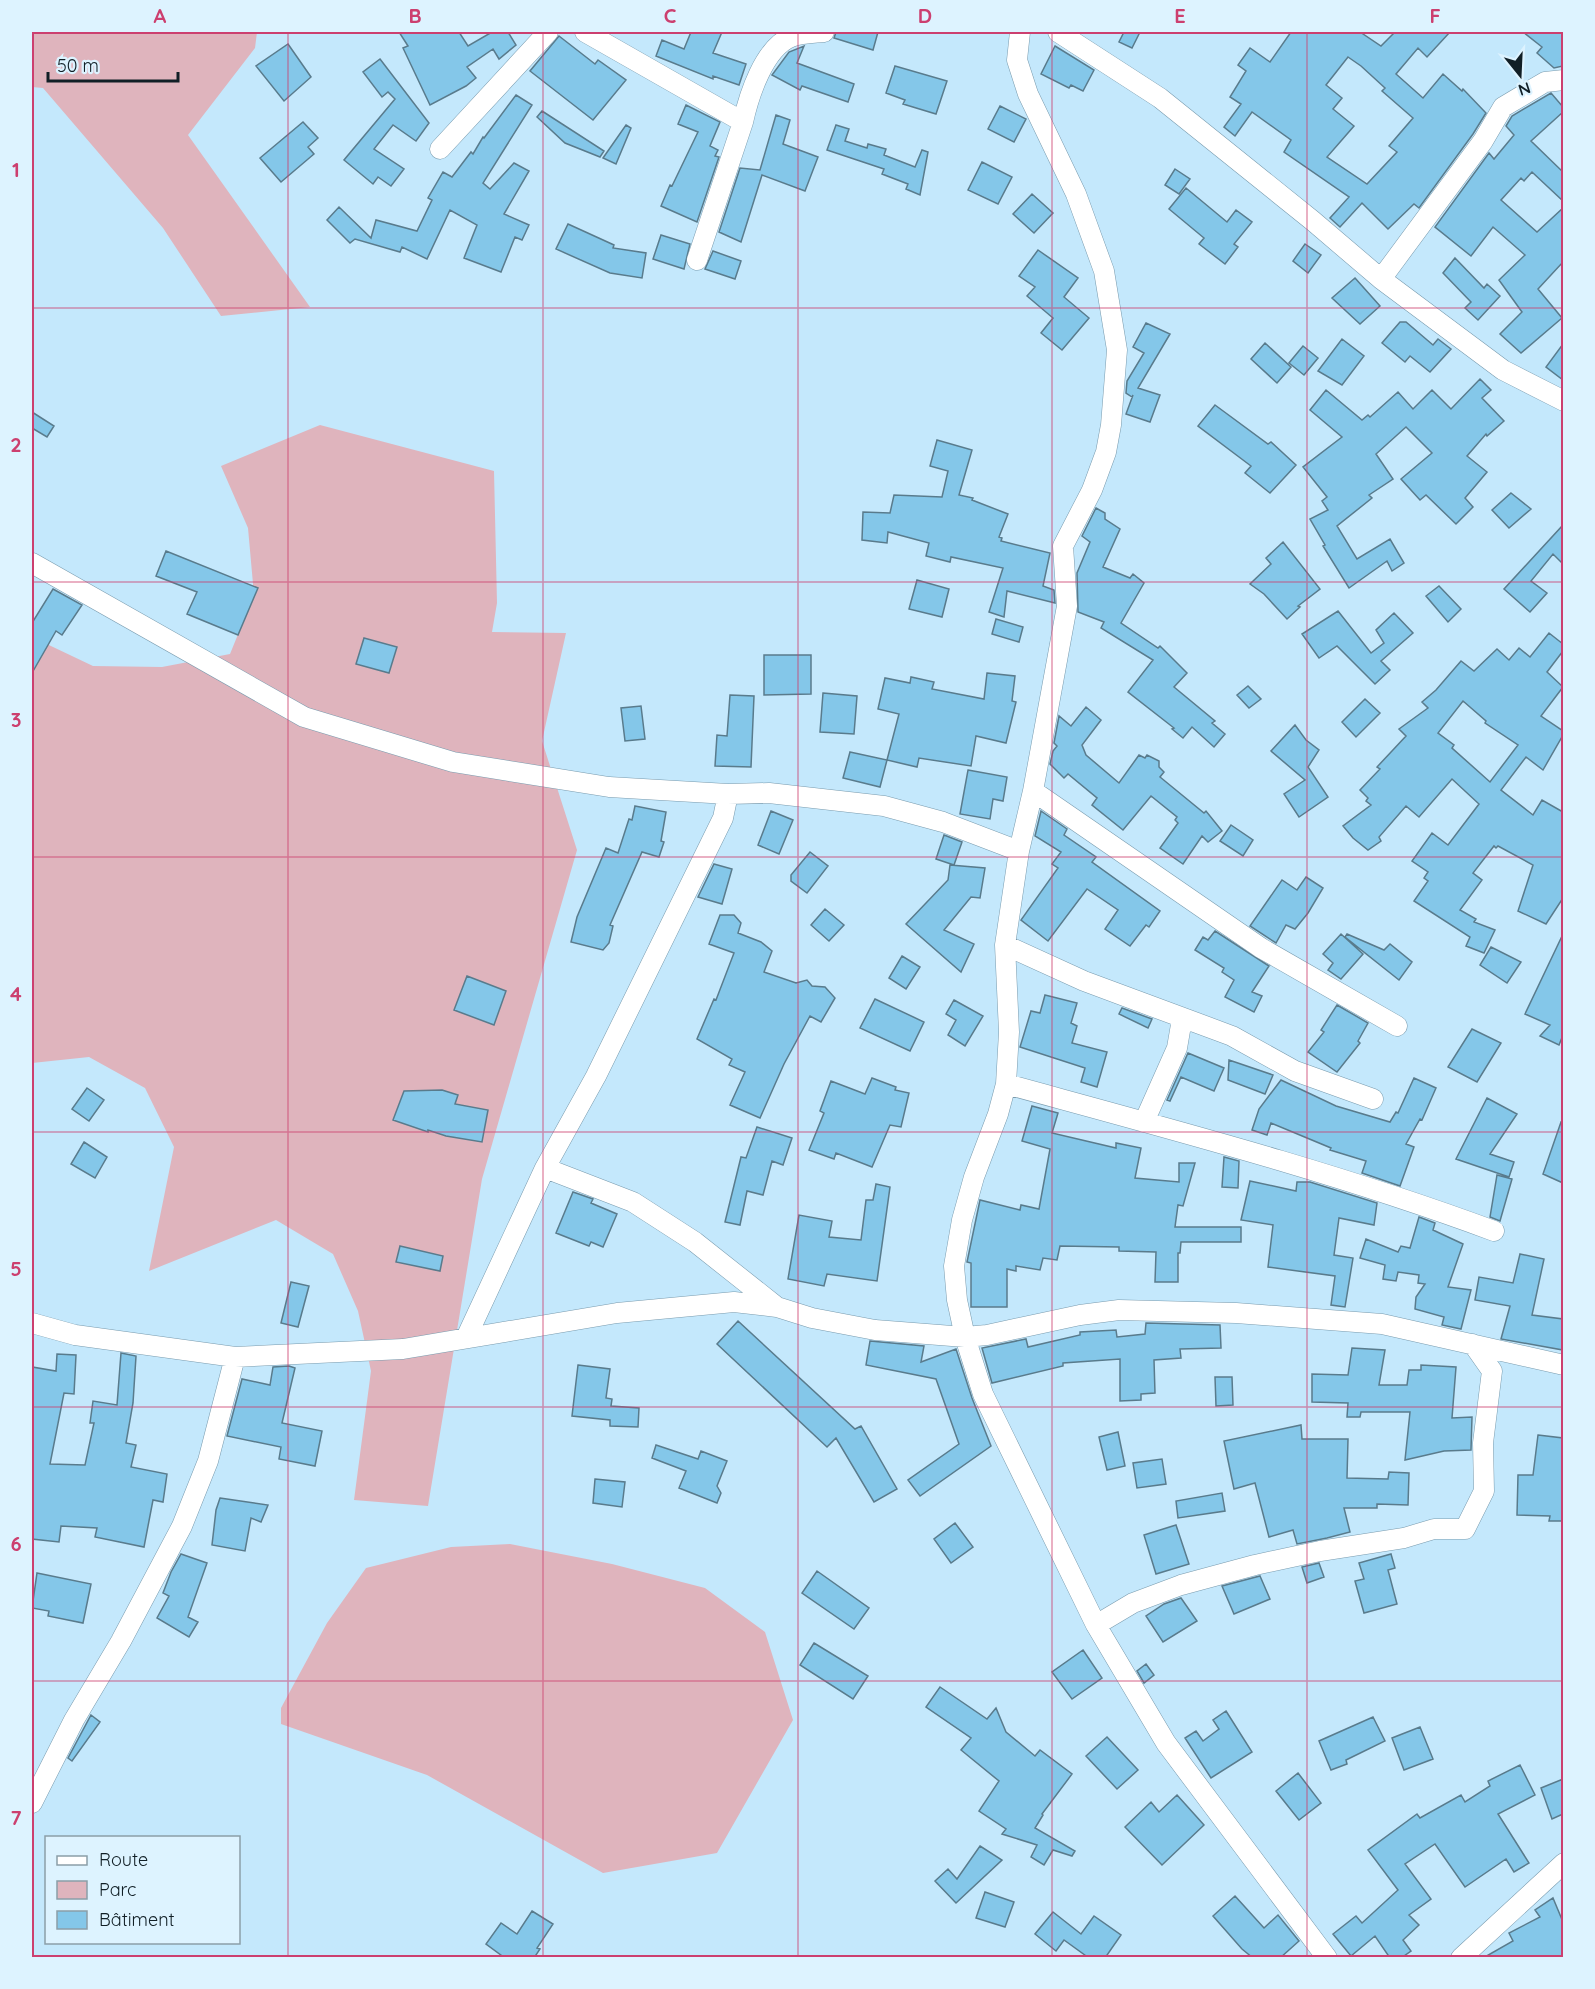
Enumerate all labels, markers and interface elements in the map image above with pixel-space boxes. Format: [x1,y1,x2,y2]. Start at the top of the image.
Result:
text: A [154,3,167,28]
text: B [408,3,422,28]
text: C [664,3,677,28]
text: D [918,3,932,28]
text: E [1174,3,1186,28]
text: F [1429,3,1441,28]
scale bar [48,45,178,83]
north arrow [1490,45,1550,105]
text: 50 m [57,54,99,77]
text: N [1516,78,1533,101]
text: 1 [12,157,20,182]
text: 2 [10,432,22,457]
text: 3 [11,707,21,732]
text: 4 [10,981,22,1006]
text: 5 [10,1256,22,1281]
text: 6 [10,1531,22,1556]
text: 7 [11,1805,22,1830]
legend [45,1836,240,1944]
text: Route [99,1848,148,1871]
text: Parc [99,1878,136,1901]
text: Bâtiment [99,1908,175,1931]

